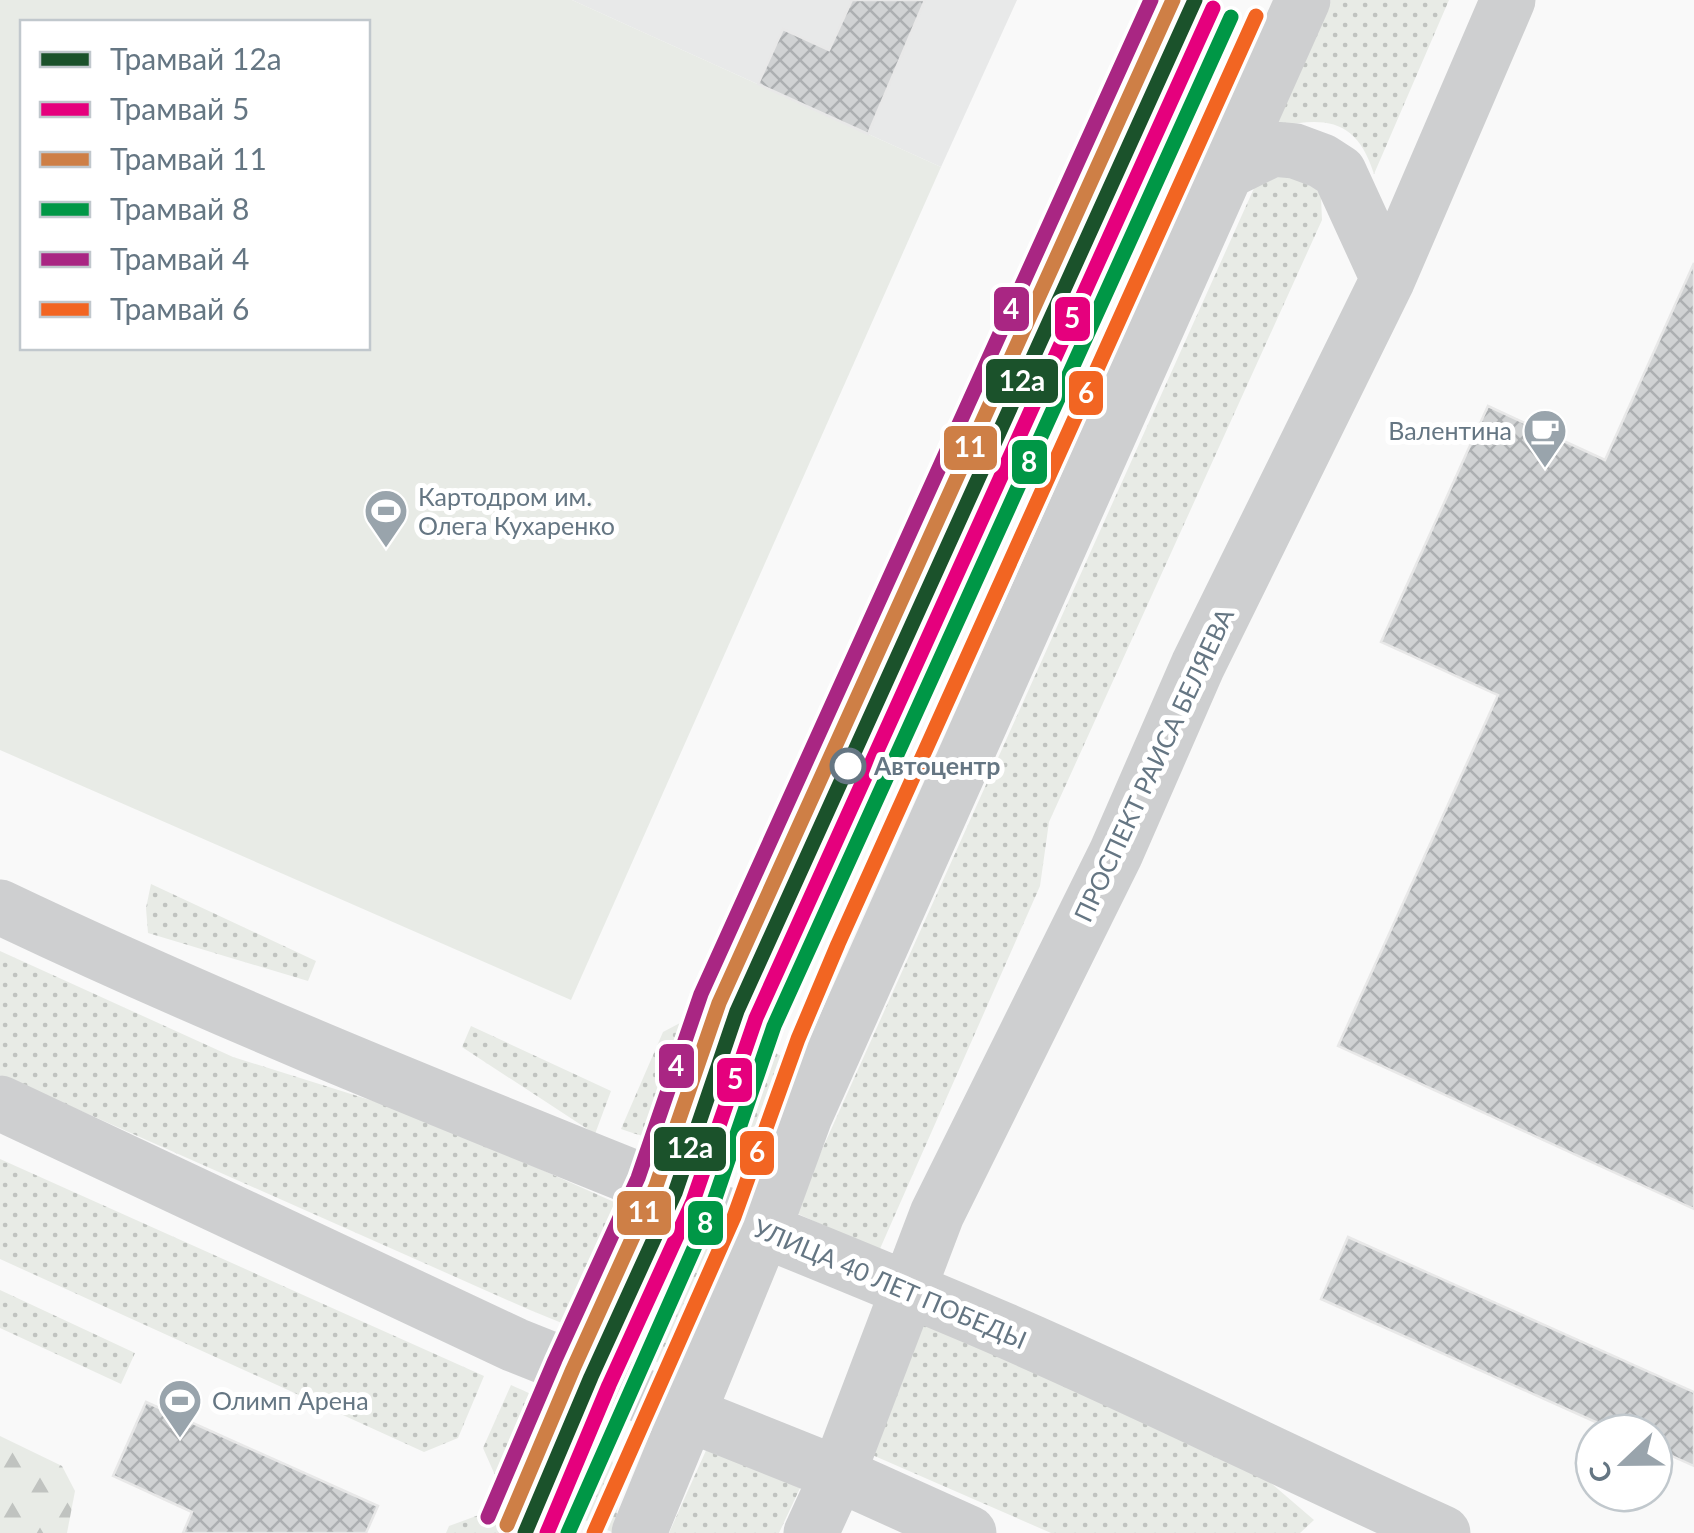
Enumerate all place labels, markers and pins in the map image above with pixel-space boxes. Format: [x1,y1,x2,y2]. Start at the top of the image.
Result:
cafe icon: Валентина [1522,408,1568,469]
place label: Валентина [1388,415,1512,445]
place label: Картодром им. Олега Кухаренко [418,481,615,540]
sports icon: Картодром им. Олега Кухаренко [363,488,409,549]
marker: Автоцентр [831,749,865,783]
place label: Автоцентр [873,750,1000,780]
sports icon: Олимп Арена [157,1378,203,1439]
place label: Олимп Арена [212,1385,369,1415]

